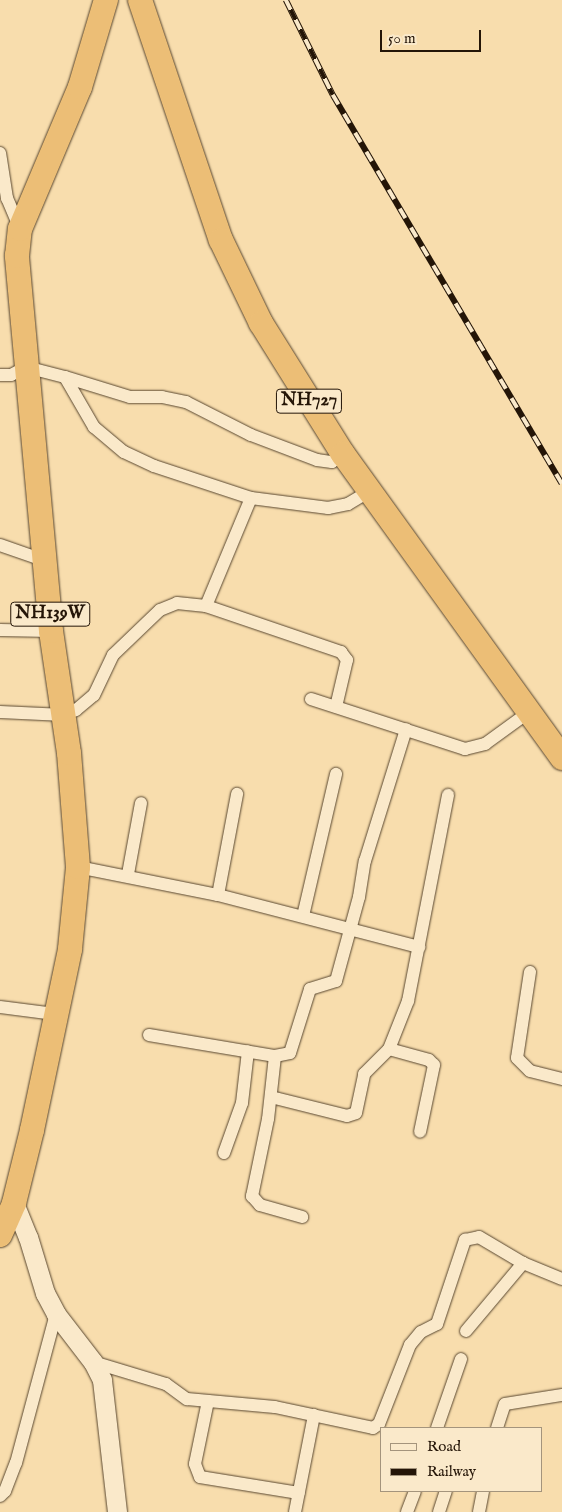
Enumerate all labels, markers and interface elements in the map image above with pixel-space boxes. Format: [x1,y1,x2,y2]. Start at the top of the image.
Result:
scale bar [382,20,483,52]
text: 50 m [388,29,416,48]
road number: NH727 [275,386,343,416]
road number: NH139W [10,598,90,630]
legend [380,1427,542,1492]
text: Road [427,1437,461,1456]
text: Railway [427,1462,476,1481]

